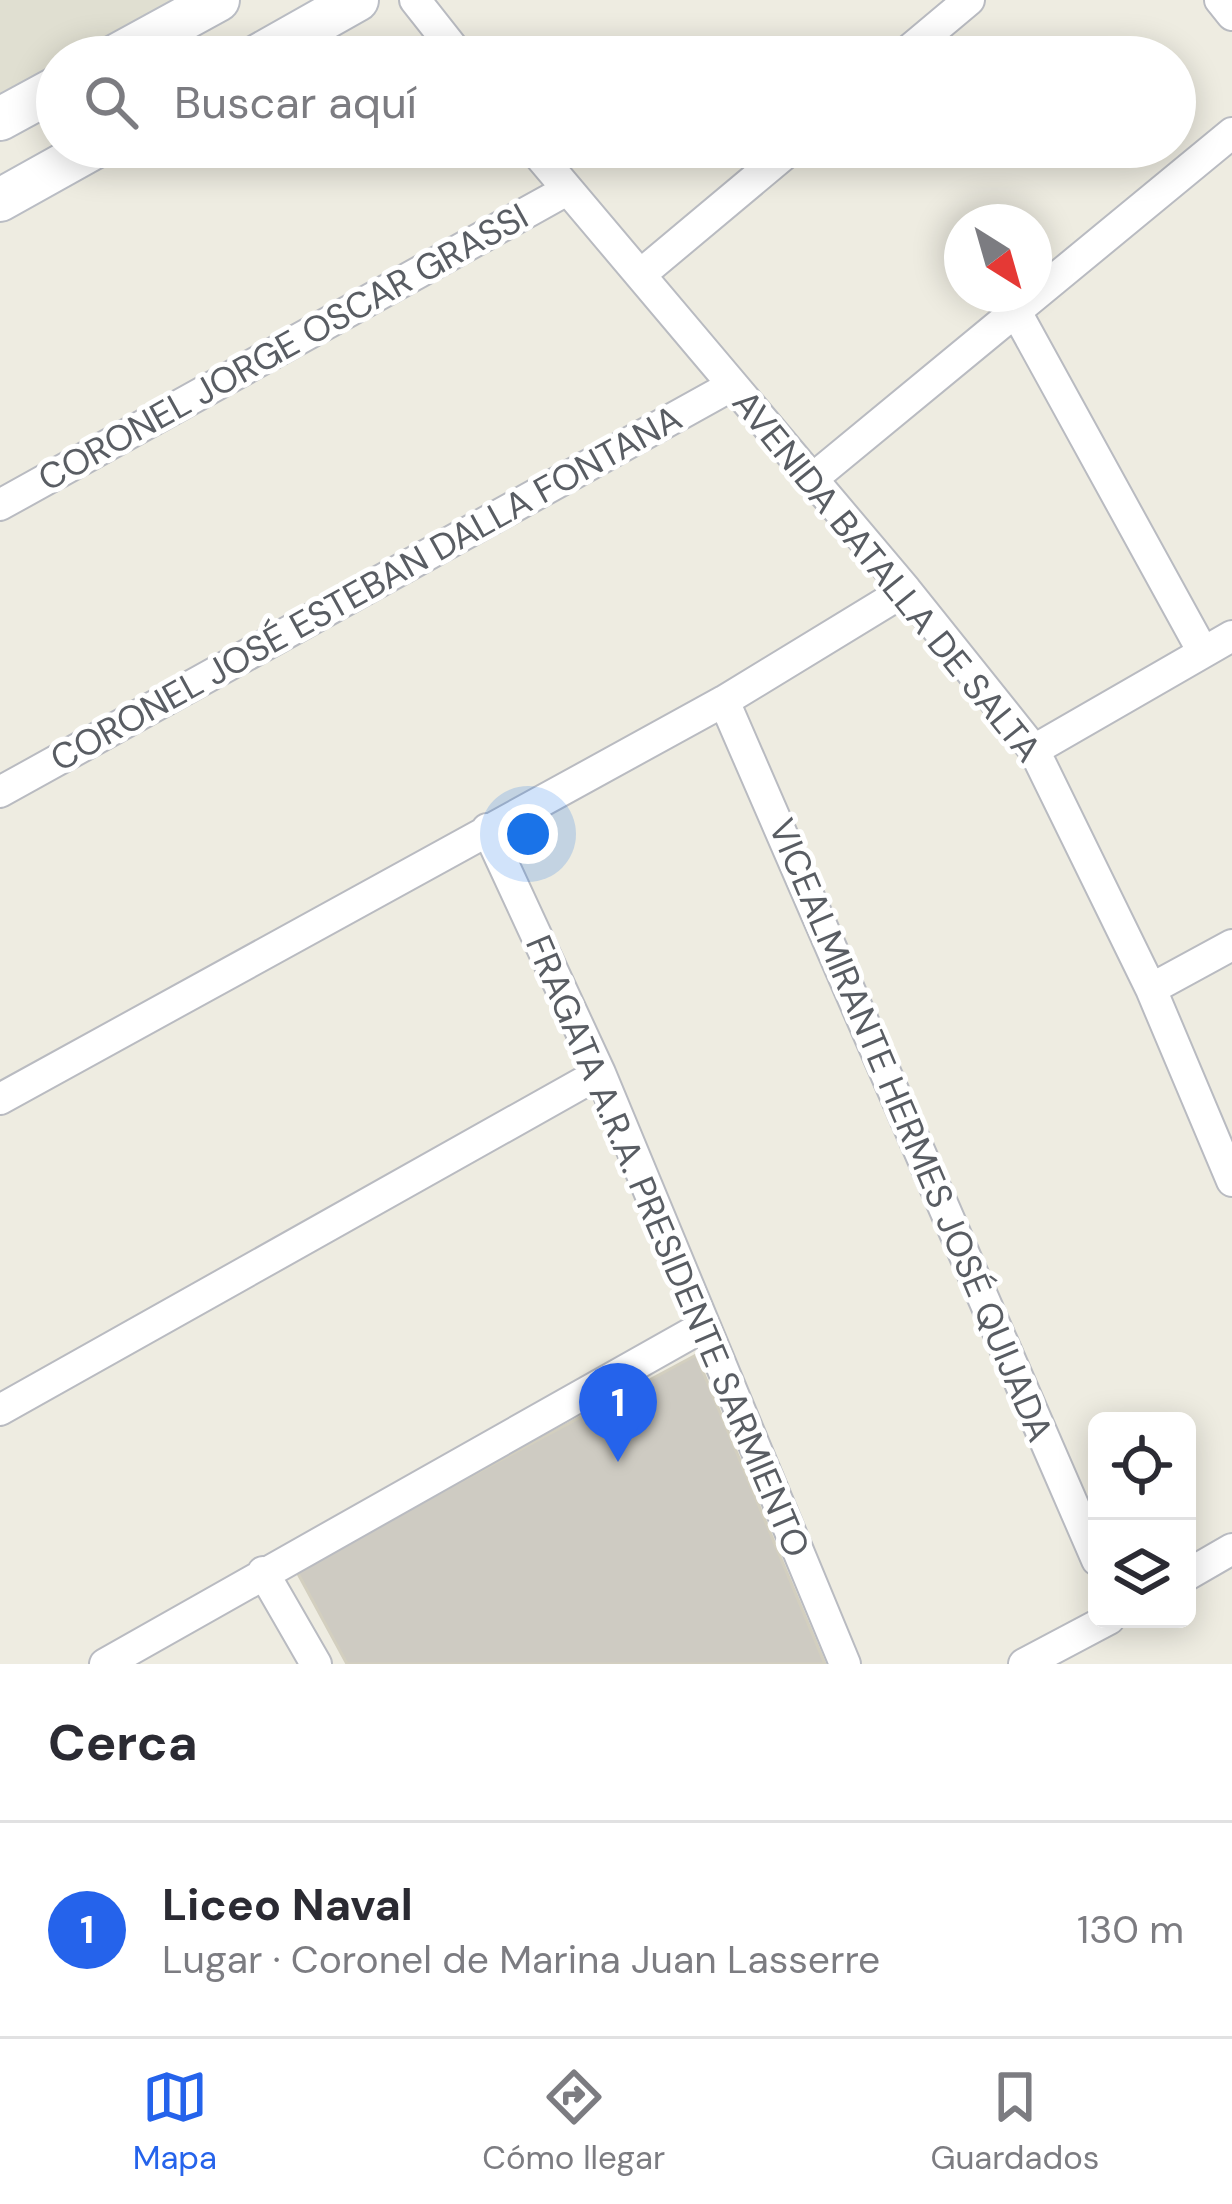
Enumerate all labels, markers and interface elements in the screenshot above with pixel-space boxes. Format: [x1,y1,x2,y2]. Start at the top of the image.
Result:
search box [36,36,1196,168]
icon: search [78,69,144,135]
text: Buscar aquí [174,73,417,132]
street label: CORONEL JORGE OSCAR GRASSI [30,192,536,502]
north arrow [944,204,1052,312]
street label: AVENIDA BATALLA DE SALTA [722,380,1052,772]
street label: CORONEL JOSÉ ESTEBAN DALLA FONTANA [42,394,690,782]
your location [498,804,558,864]
street label: VICEALMIRANTE HERMES JOSÉ QUIJADA [758,811,1064,1449]
street label: FRAGATA A.R.A. PRESIDENTE SARMIENTO [515,928,821,1564]
pin: 1 [579,1363,657,1462]
map controls [1088,1412,1196,1628]
button: locate [1088,1412,1196,1520]
button: layers [1088,1520,1196,1628]
text: Cerca [48,1709,198,1776]
text: Liceo Naval [162,1875,413,1934]
text: 1 [80,1904,94,1955]
text: 130 m [1077,1904,1184,1955]
text: Lugar · Coronel de Marina Juan Lasserre [162,1934,880,1985]
tab: Mapa [133,2064,217,2179]
tab: Cómo llegar [482,2064,665,2179]
tab: Guardados [930,2064,1099,2179]

